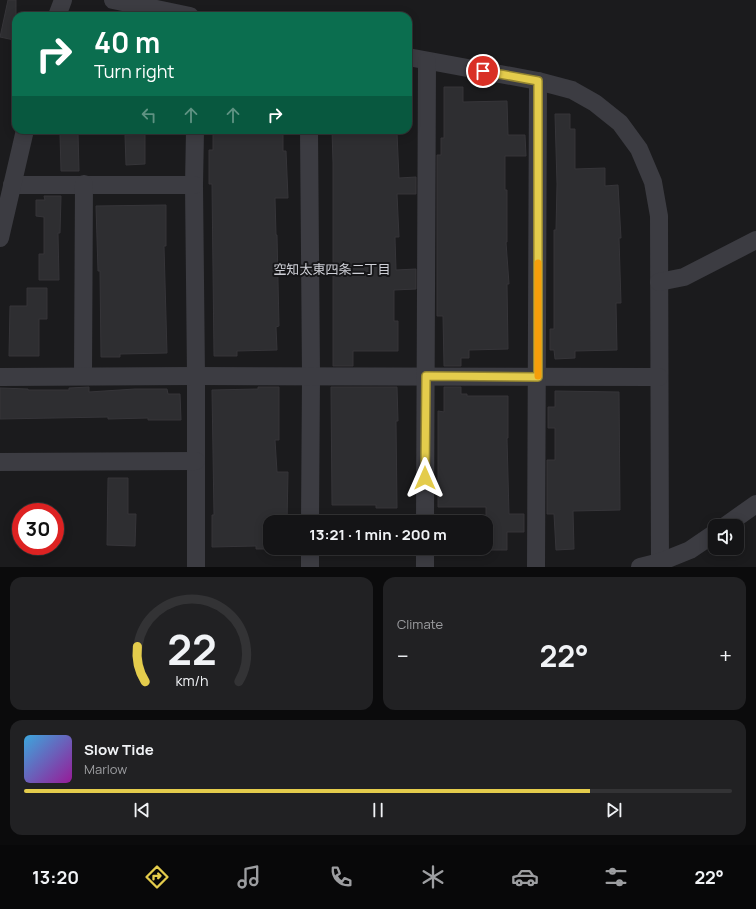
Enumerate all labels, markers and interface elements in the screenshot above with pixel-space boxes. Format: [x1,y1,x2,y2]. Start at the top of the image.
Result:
text: 40 m [94,23,160,61]
icon: right [28,28,80,80]
pin [466,54,500,88]
text: Turn right [94,59,175,83]
icon: arrive [472,60,494,82]
icon: left [138,104,160,126]
icon: ahead [180,104,202,126]
icon: ahead [222,104,244,126]
icon: right [264,104,286,126]
district label: 空知太東四条二丁目 [273,260,391,278]
position arrow [404,457,446,499]
speed limit sign: 30 [12,503,64,555]
map controls [708,519,744,555]
button: sound [708,519,744,555]
text: 13:21 · 1 min · 200 m [309,524,447,545]
text: Climate [397,615,443,633]
text: 22 [167,620,216,676]
text: 22° [539,635,589,676]
text: − [397,641,409,671]
text: + [719,641,732,671]
text: km/h [175,670,208,689]
text: Slow Tide [84,739,154,760]
text: Marlow [84,760,127,778]
icon: previous [131,799,153,821]
icon: pause [367,799,389,821]
icon: next [603,799,625,821]
icon: directions [143,863,171,891]
icon: music [235,863,263,891]
icon: phone [327,863,355,891]
icon: climate [419,863,447,891]
icon: car [511,863,539,891]
icon: filters [602,863,630,891]
text: 13:20 [32,865,79,889]
text: 22° [694,865,724,889]

